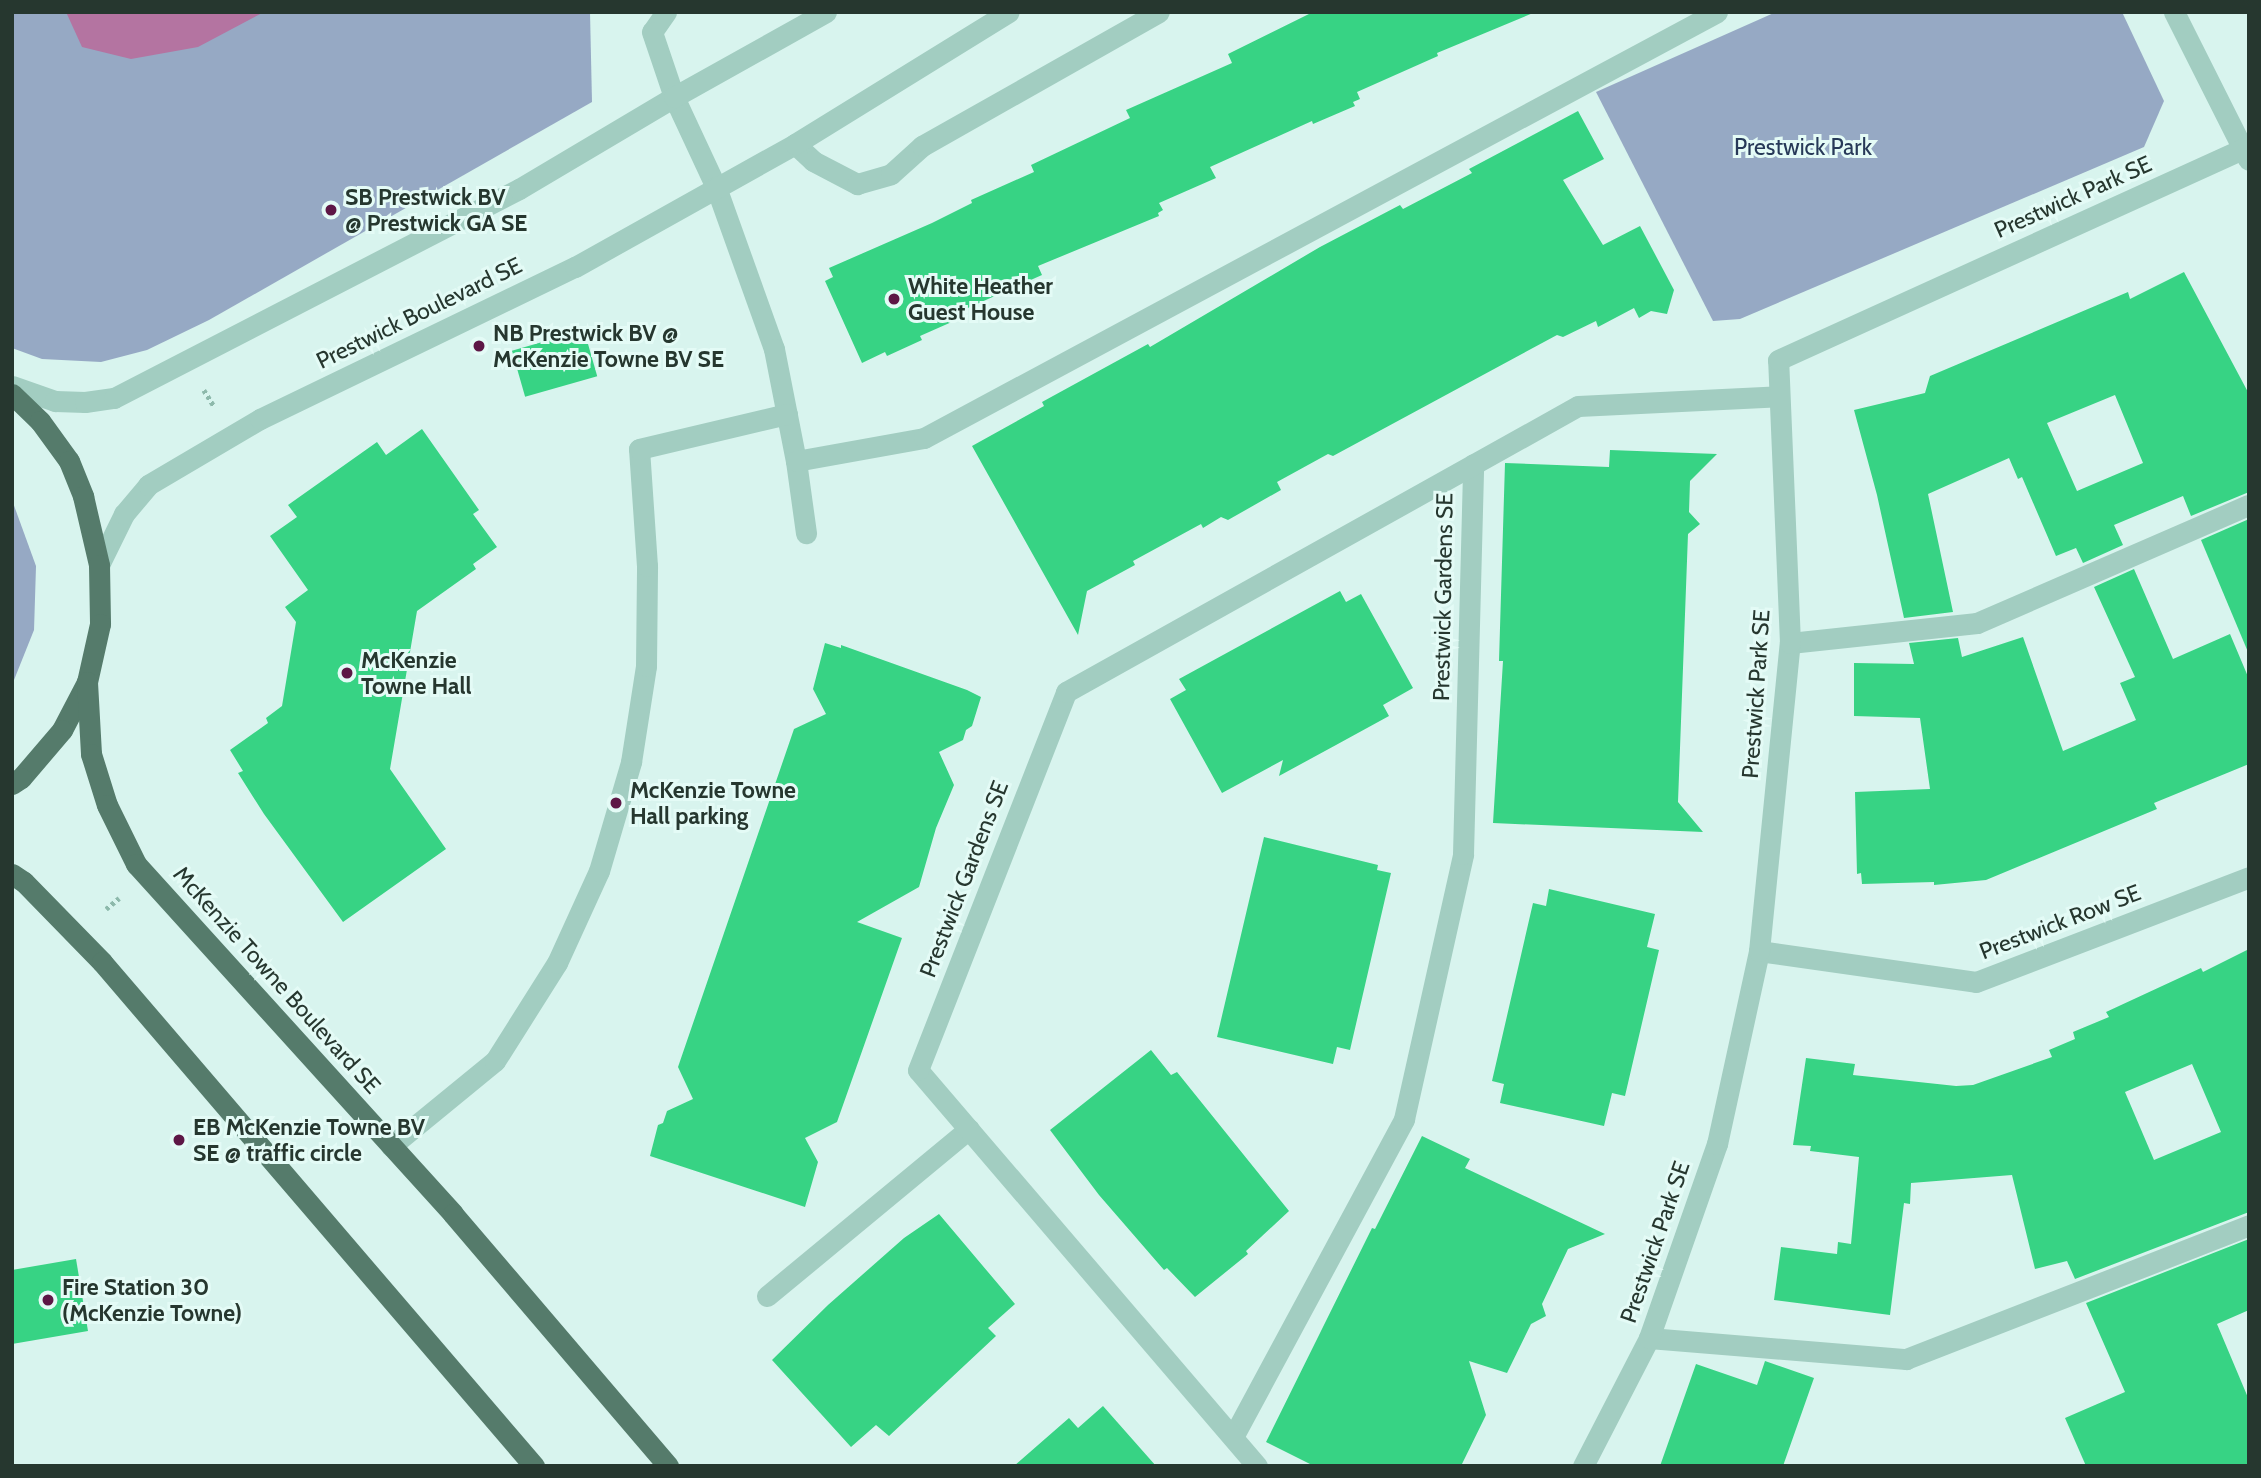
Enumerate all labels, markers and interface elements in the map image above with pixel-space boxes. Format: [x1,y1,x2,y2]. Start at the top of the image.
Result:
park label: Prestwick Park [1734,133,1872,161]
street label: Prestwick Park SE [1990,150,2156,244]
place label: SB Prestwick BV @ Prestwick GA SE [345,183,527,237]
marker: SB Prestwick BV @ Prestwick GA SE [323,202,339,218]
street label: Prestwick Boulevard SE [312,251,526,375]
place label: White Heather Guest House [908,272,1053,326]
marker: White Heather Guest House [886,291,902,307]
place label: NB Prestwick BV @ McKenzie Towne BV SE [493,319,724,373]
marker: NB Prestwick BV @ McKenzie Towne BV SE [471,338,487,354]
street label: Prestwick Gardens SE [1427,493,1459,701]
street label: Prestwick Park SE [1736,609,1776,779]
place label: McKenzie Towne Hall [361,646,472,700]
marker: McKenzie Towne Hall [339,665,355,681]
place label: McKenzie Towne Hall parking [630,776,796,830]
street label: Prestwick Gardens SE [914,777,1014,981]
marker: McKenzie Towne Hall parking [608,795,624,811]
street label: McKenzie Towne Boulevard SE [168,861,386,1099]
street label: Prestwick Row SE [1975,879,2145,965]
place label: EB McKenzie Towne BV SE @ traffic circle [193,1113,425,1167]
marker: EB McKenzie Towne BV SE @ traffic circle [171,1132,187,1148]
street label: Prestwick Park SE [1614,1157,1696,1327]
place label: Fire Station 30 (McKenzie Towne) [62,1273,242,1327]
marker: Fire Station 30 (McKenzie Towne) [40,1292,56,1308]

